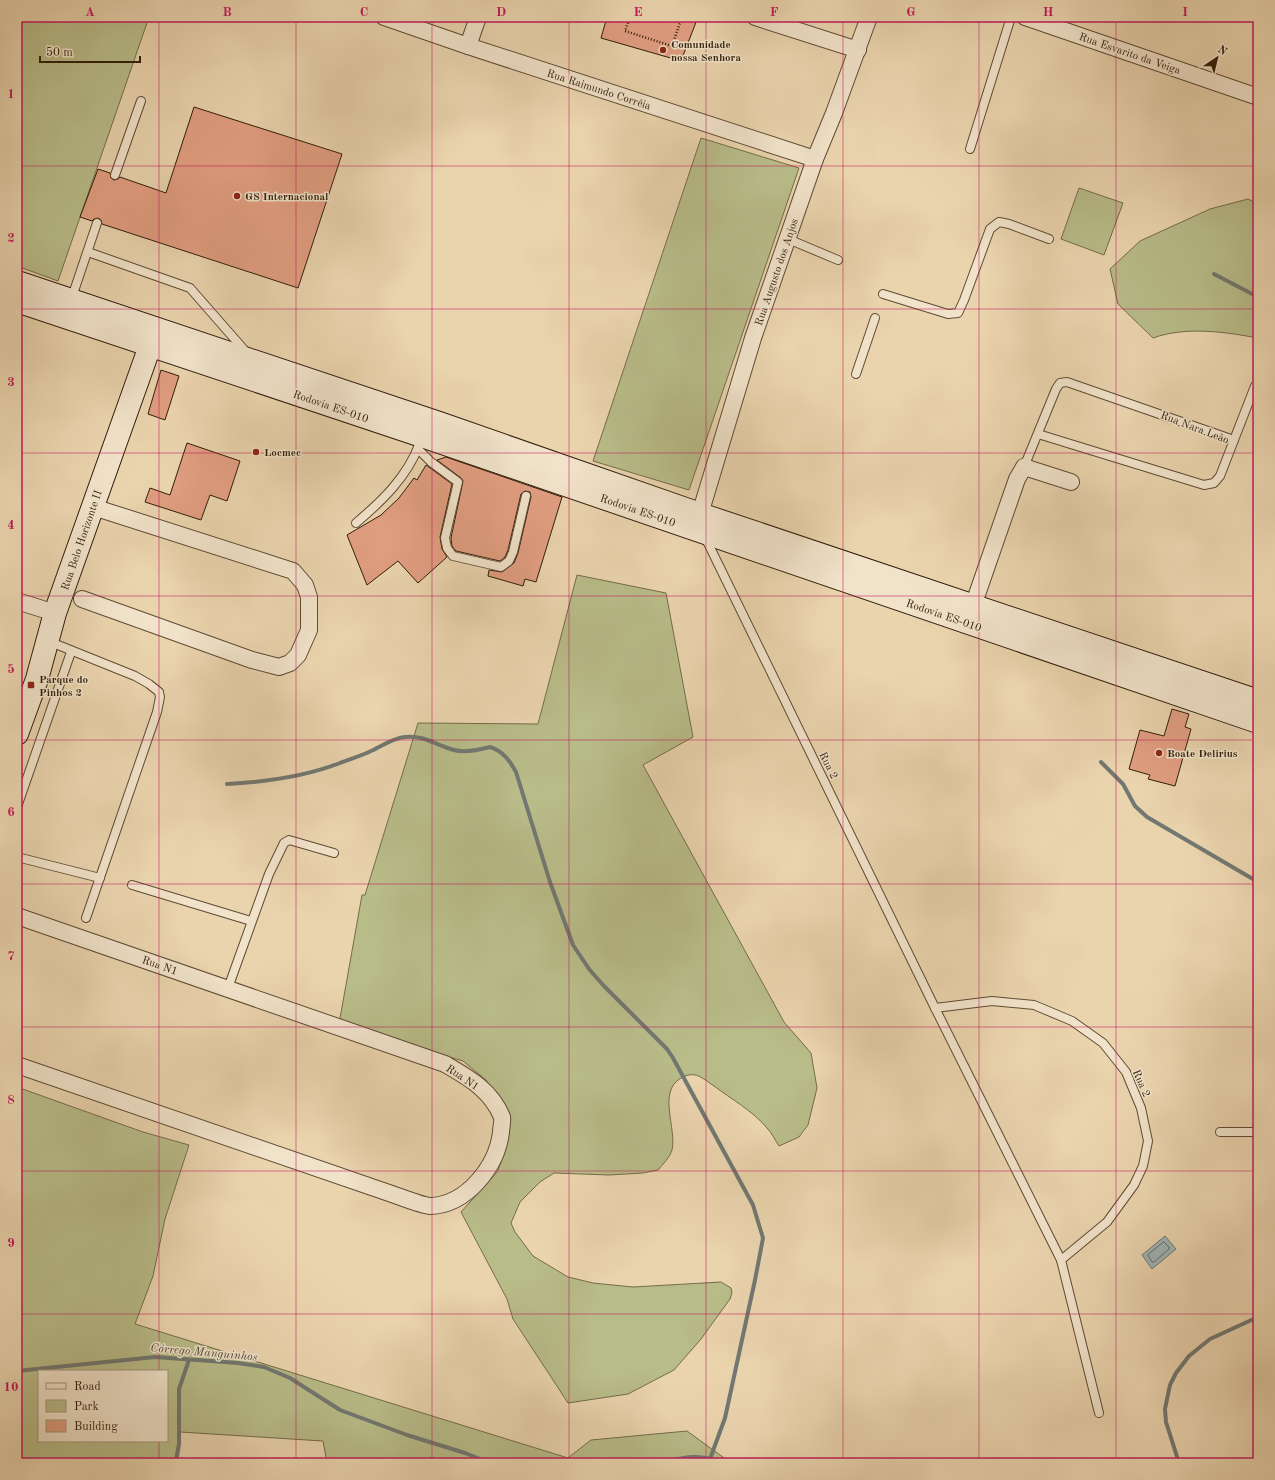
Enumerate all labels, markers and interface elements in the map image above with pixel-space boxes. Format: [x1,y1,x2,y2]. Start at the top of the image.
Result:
text: A [85,6,95,19]
text: B [222,6,232,19]
text: C [360,6,368,19]
text: D [496,6,506,19]
text: E [634,6,643,19]
text: F [770,6,779,19]
text: G [906,6,916,19]
text: H [1043,6,1054,19]
text: I [1182,6,1188,19]
street label: Rua Esvarito da Veiga [1077,32,1182,77]
scale bar [40,38,140,64]
north arrow [1197,38,1237,78]
place label: Comunidade nossa Senhora [671,40,741,64]
text: N [1215,44,1229,58]
marker: Comunidade nossa Senhora [658,45,668,55]
text: 50 m [46,46,73,59]
street label: Rua Raimundo Corrêia [545,68,652,113]
text: 1 [7,88,15,101]
marker: GS Internacional [232,191,242,201]
place label: GS Internacional [245,192,329,203]
street label: Rua Augusto dos Anjos [754,217,801,328]
text: 2 [7,232,15,245]
text: 3 [7,376,15,389]
street label: Rodovia ES-010 [291,389,370,425]
street label: Rua Nara Leão [1159,410,1230,447]
marker: Locmec [251,447,261,457]
place label: Locmec [264,448,301,459]
street label: Rua Belo Horizonte II [60,489,105,592]
street label: Rodovia ES-010 [598,493,677,529]
text: 4 [7,519,15,532]
street label: Rodovia ES-010 [904,598,983,634]
text: 5 [7,663,15,676]
place label: Parque do Pinhos 2 [39,675,89,699]
marker: Parque do Pinhos 2 [26,680,36,690]
marker: Boate Delirius [1154,748,1164,758]
place label: Boate Delirius [1167,749,1238,760]
street label: Rua 2 [816,750,839,781]
text: 6 [7,806,15,819]
text: 7 [7,950,15,963]
street label: Rua N1 [140,955,179,978]
street label: Rua N1 [444,1063,481,1093]
street label: Rua 2 [1130,1068,1151,1099]
text: 8 [7,1094,15,1107]
text: 9 [7,1237,15,1250]
water label: Córrego Manguinhos [150,1342,258,1364]
legend [38,1370,168,1442]
text: 10 [3,1381,19,1394]
text: Road [74,1381,101,1393]
text: Park [74,1401,99,1413]
text: Building [74,1421,118,1433]

